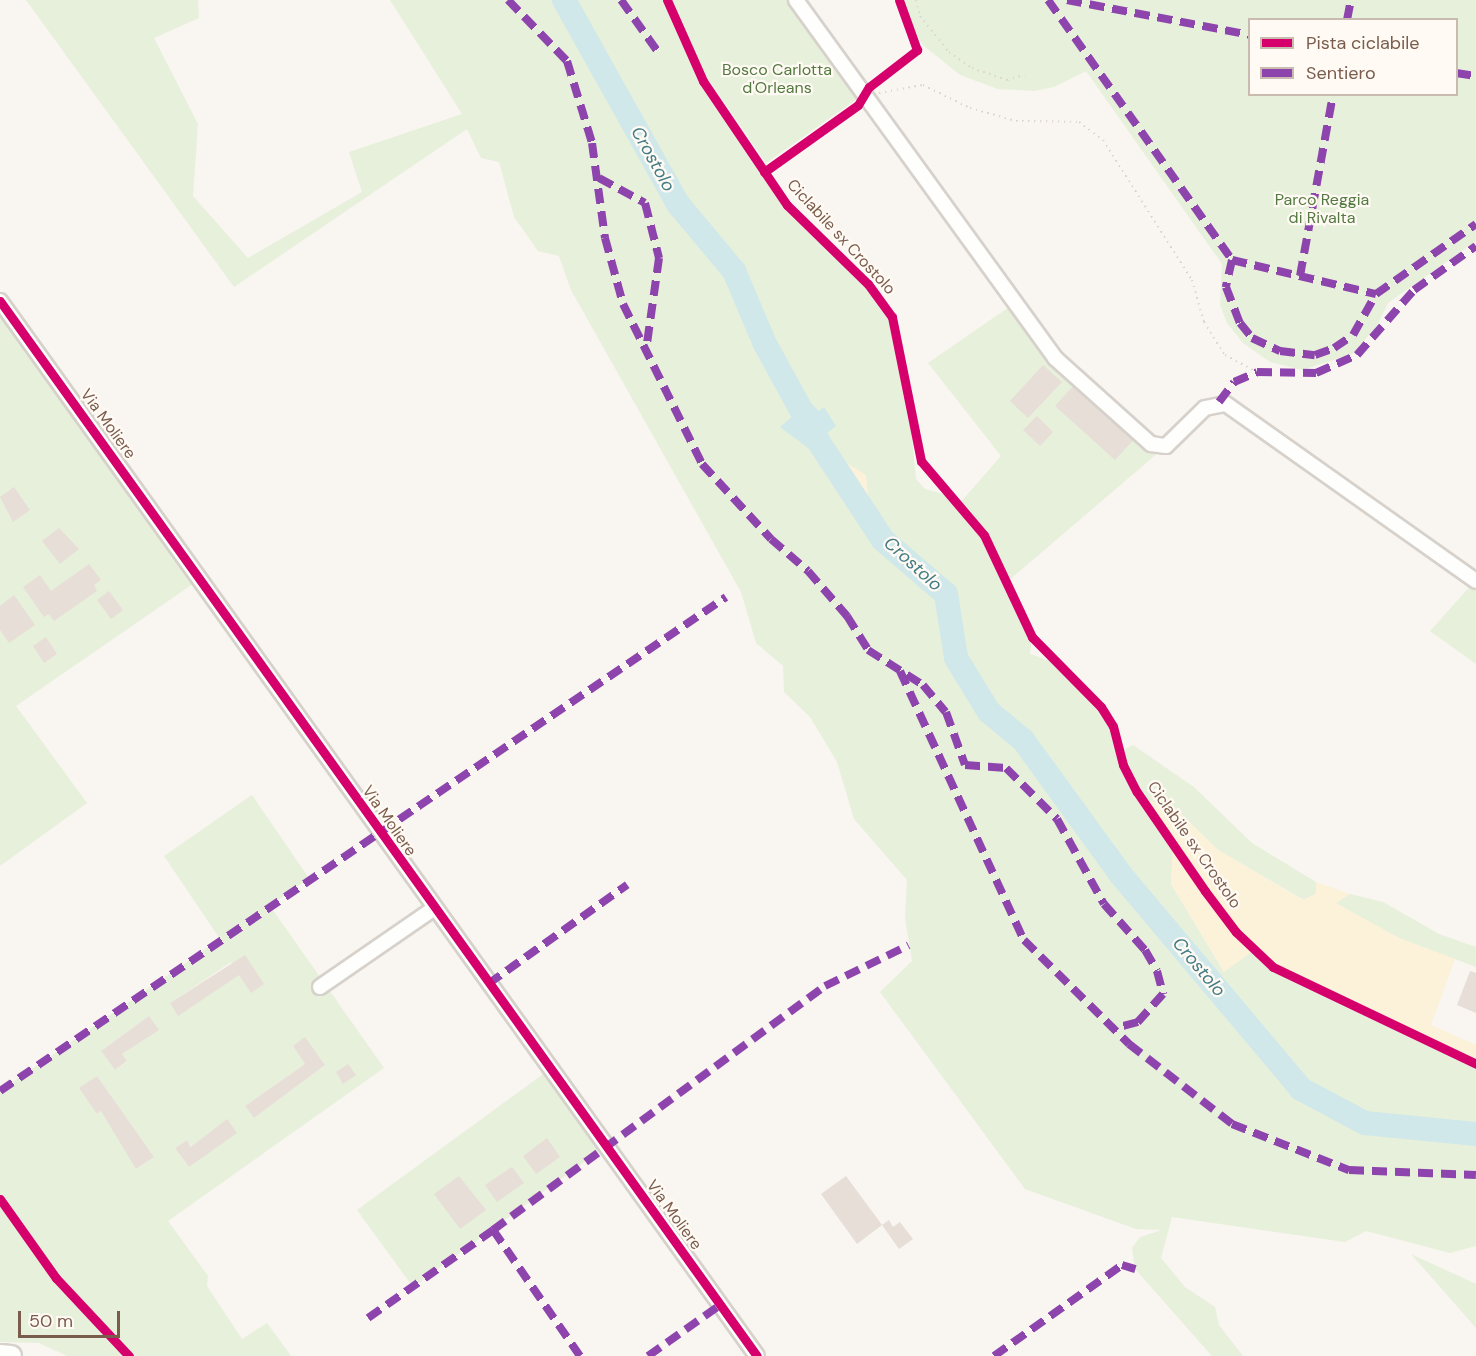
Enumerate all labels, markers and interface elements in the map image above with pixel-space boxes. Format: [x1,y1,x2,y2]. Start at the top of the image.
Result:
legend [1248,18,1458,96]
text: Pista ciclabile [1306,31,1420,55]
park label: Bosco Carlotta d'Orleans [722,60,832,98]
text: Sentiero [1306,61,1376,85]
water label: Crostolo [626,123,680,195]
street label: Ciclabile sx Crostolo [783,175,899,299]
park label: Parco Reggia di Rivalta [1275,190,1369,228]
street label: Via Moliere [76,385,140,463]
water label: Crostolo [879,532,947,596]
street label: Ciclabile sx Crostolo [1143,778,1245,912]
street label: Via Moliere [358,782,420,860]
water label: Crostolo [1168,933,1230,1001]
street label: Via Moliere [642,1176,706,1254]
scale bar [21,1299,123,1337]
text: 50 m [29,1309,73,1333]

